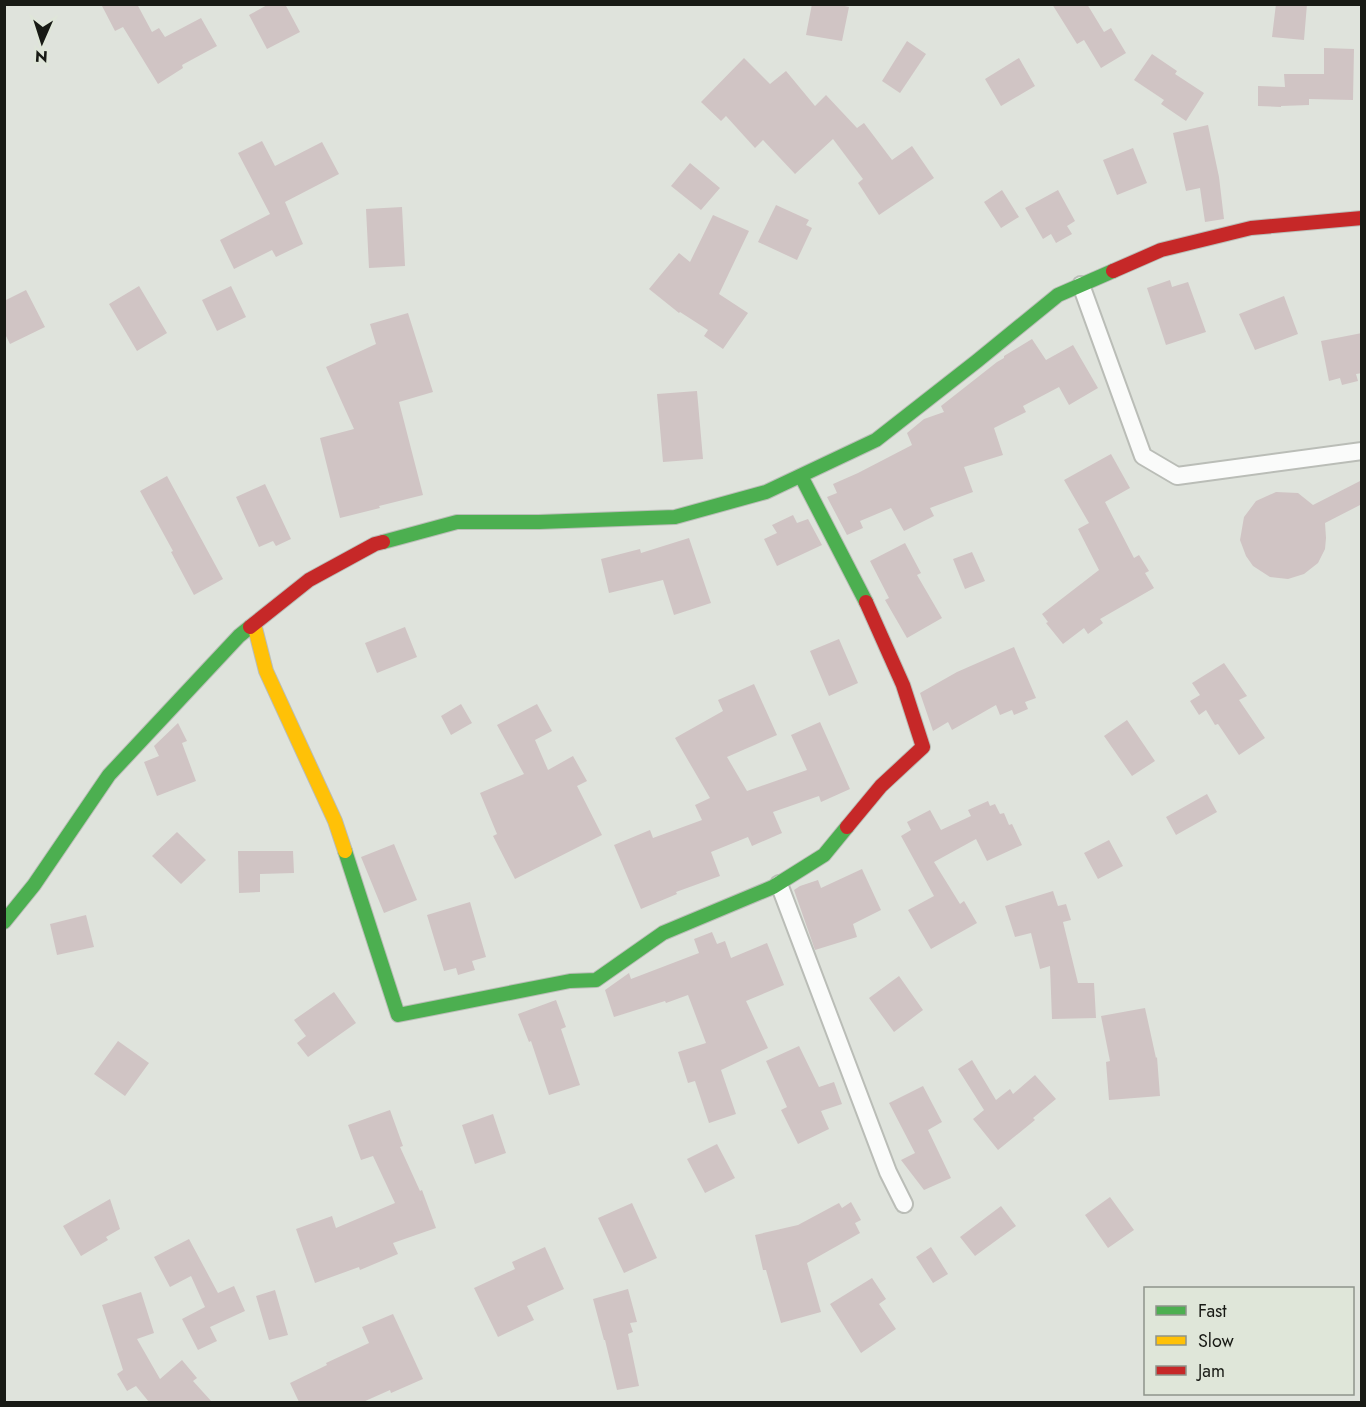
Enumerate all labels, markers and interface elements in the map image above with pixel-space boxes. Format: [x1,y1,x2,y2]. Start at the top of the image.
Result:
north arrow [12,12,72,72]
text: N [34,45,48,68]
legend [1144,1287,1354,1395]
text: Fast [1198,1298,1227,1324]
text: Slow [1198,1328,1235,1354]
text: Jam [1196,1358,1225,1384]

